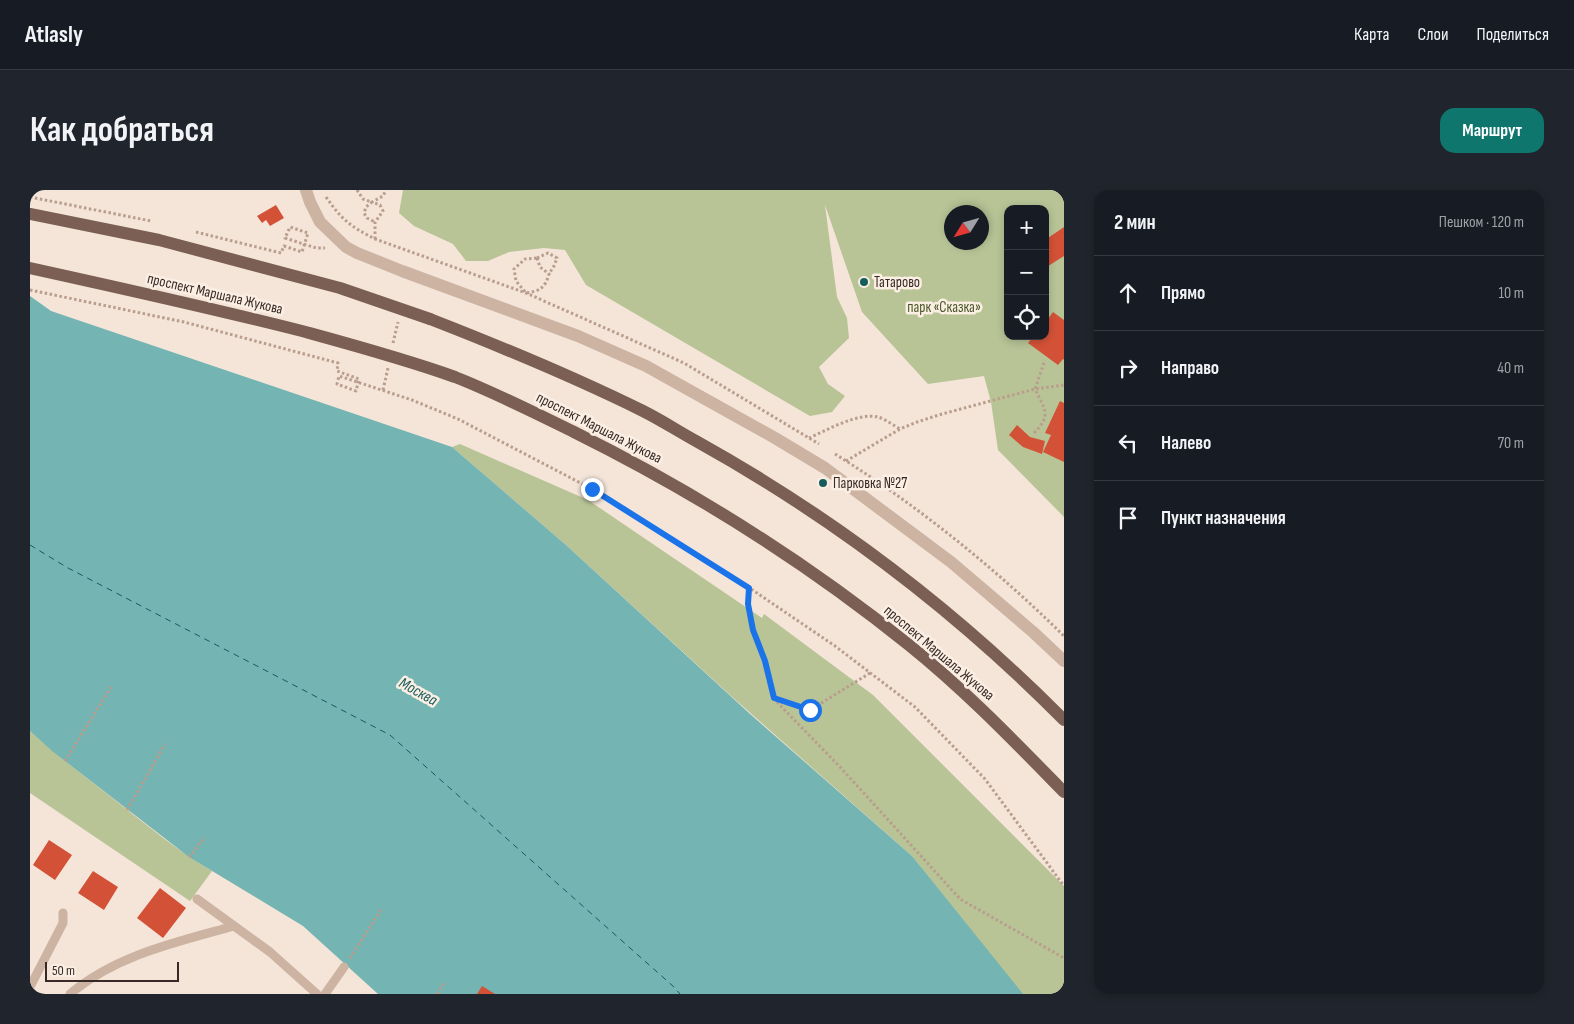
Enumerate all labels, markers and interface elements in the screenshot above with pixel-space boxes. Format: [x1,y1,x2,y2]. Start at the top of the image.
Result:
text: Atlasly [25,20,83,49]
text: Карта [1354,24,1390,45]
text: Слои [1418,24,1449,45]
text: Поделиться [1477,24,1549,45]
button: Маршрут [1440,108,1544,153]
text: Как добраться [30,109,214,152]
north arrow [944,205,989,250]
map controls [1004,205,1049,340]
button: + [1004,205,1049,250]
text: 2 мин [1114,210,1156,235]
text: Пешком · 120 m [1439,213,1524,232]
button: − [1004,250,1049,295]
street label: проспект Маршала Жукова [145,269,285,319]
place label: Татарово [874,273,920,292]
marker: Татарово [858,276,870,288]
icon: ahead [1114,279,1142,307]
text: Прямо [1161,282,1205,305]
text: 10 m [1498,284,1524,303]
button: locate [1004,295,1049,340]
park label: парк «Сказка» [907,298,981,317]
icon: right [1114,354,1142,382]
text: Направо [1161,357,1219,380]
text: 40 m [1497,359,1524,378]
street label: проспект Маршала Жукова [533,388,665,468]
icon: left [1114,429,1142,457]
text: Налево [1161,432,1211,455]
text: 70 m [1498,434,1524,453]
place label: Парковка №27 [833,474,907,493]
marker: Парковка №27 [817,477,829,489]
route end [581,478,604,501]
icon: arrive [1114,504,1142,532]
text: Пункт назначения [1161,507,1286,530]
street label: проспект Маршала Жукова [880,601,998,705]
water label: Москва [396,674,441,710]
route start [799,699,822,722]
scale bar [45,959,179,982]
text: 50 m [52,962,75,979]

